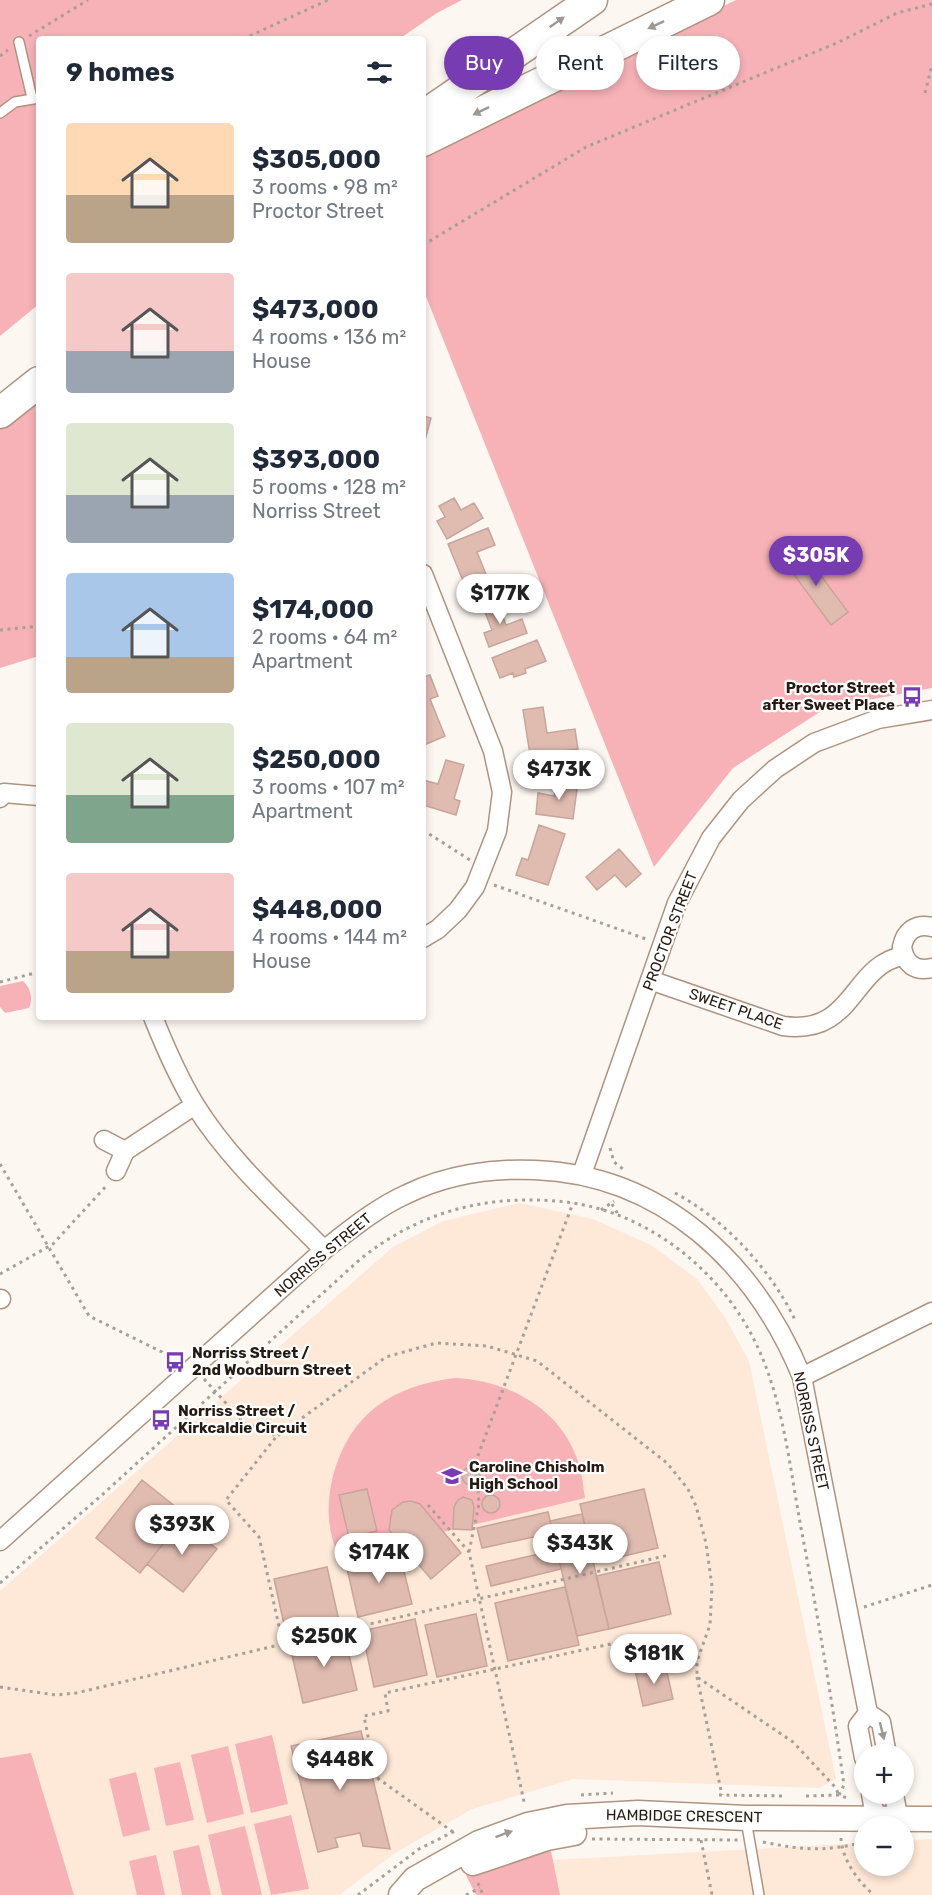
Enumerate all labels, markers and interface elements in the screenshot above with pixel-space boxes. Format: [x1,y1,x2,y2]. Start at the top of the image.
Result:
one-way arrow [549,17,565,28]
one-way arrow [647,20,664,29]
chip: Buy [444,36,524,90]
chip: Rent [536,36,624,90]
chip: Filters [636,36,740,90]
icon: filters [363,56,396,89]
text: 9 homes [66,57,175,88]
one-way arrow [472,106,489,115]
text: $305,000 [252,144,381,175]
icon: home [114,147,186,219]
text: 3 rooms · 98 m² [252,175,398,199]
text: Proctor Street [252,199,384,223]
text: $473,000 [252,294,379,325]
icon: home [114,297,186,369]
text: 4 rooms · 136 m² [252,325,406,349]
text: House [252,349,311,373]
text: $393,000 [252,444,380,475]
icon: home [114,447,186,519]
text: 5 rooms · 128 m² [252,475,406,499]
text: Norriss Street [252,499,381,523]
pin: $305K [774,536,858,587]
text: $305K [783,543,849,567]
pin: $177K [458,574,542,625]
text: $177K [470,581,530,605]
text: $174,000 [252,594,374,625]
icon: home [114,597,186,669]
text: 2 rooms · 64 m² [252,625,397,649]
text: Apartment [252,649,353,673]
place label: Proctor Street after Sweet Place [763,679,895,714]
bus stop icon: Proctor Street after Sweet Place [900,685,924,709]
text: $250,000 [252,744,381,775]
icon: home [114,747,186,819]
pin: $473K [517,750,601,801]
text: $473K [527,757,591,781]
text: 3 rooms · 107 m² [252,775,405,799]
text: Apartment [252,799,353,823]
street label: PROCTOR STREET [639,869,701,993]
text: $448,000 [252,894,382,925]
icon: home [114,897,186,969]
text: 4 rooms · 144 m² [252,925,407,949]
text: House [252,949,311,973]
street label: SWEET PLACE [687,984,785,1034]
street label: NORRISS STREET [271,1209,375,1301]
place label: Norriss Street / 2nd Woodburn Street [192,1344,351,1379]
bus stop icon: Norriss Street / 2nd Woodburn Street [163,1350,187,1374]
street label: NORRISS STREET [790,1370,832,1492]
place label: Norriss Street / Kirkcaldie Circuit [178,1402,307,1437]
bus stop icon: Norriss Street / Kirkcaldie Circuit [149,1408,173,1432]
place label: Caroline Chisholm High School [469,1458,604,1493]
school or university icon: Caroline Chisholm High School [440,1464,464,1488]
pin: $393K [140,1505,224,1556]
text: $393K [149,1512,215,1536]
pin: $343K [538,1524,622,1575]
text: $343K [547,1531,613,1555]
pin: $174K [337,1533,421,1584]
text: $174K [348,1540,410,1564]
pin: $250K [282,1617,366,1668]
text: $250K [291,1624,357,1648]
pin: $181K [612,1634,696,1685]
text: $181K [624,1641,684,1665]
one-way arrow [878,1722,888,1740]
pin: $448K [298,1740,382,1791]
map controls [854,1744,914,1876]
button: + [854,1744,914,1804]
text: $448K [306,1747,374,1771]
street label: HAMBIDGE CRESCENT [606,1806,763,1826]
button: − [854,1816,914,1876]
one-way arrow [495,1828,513,1838]

